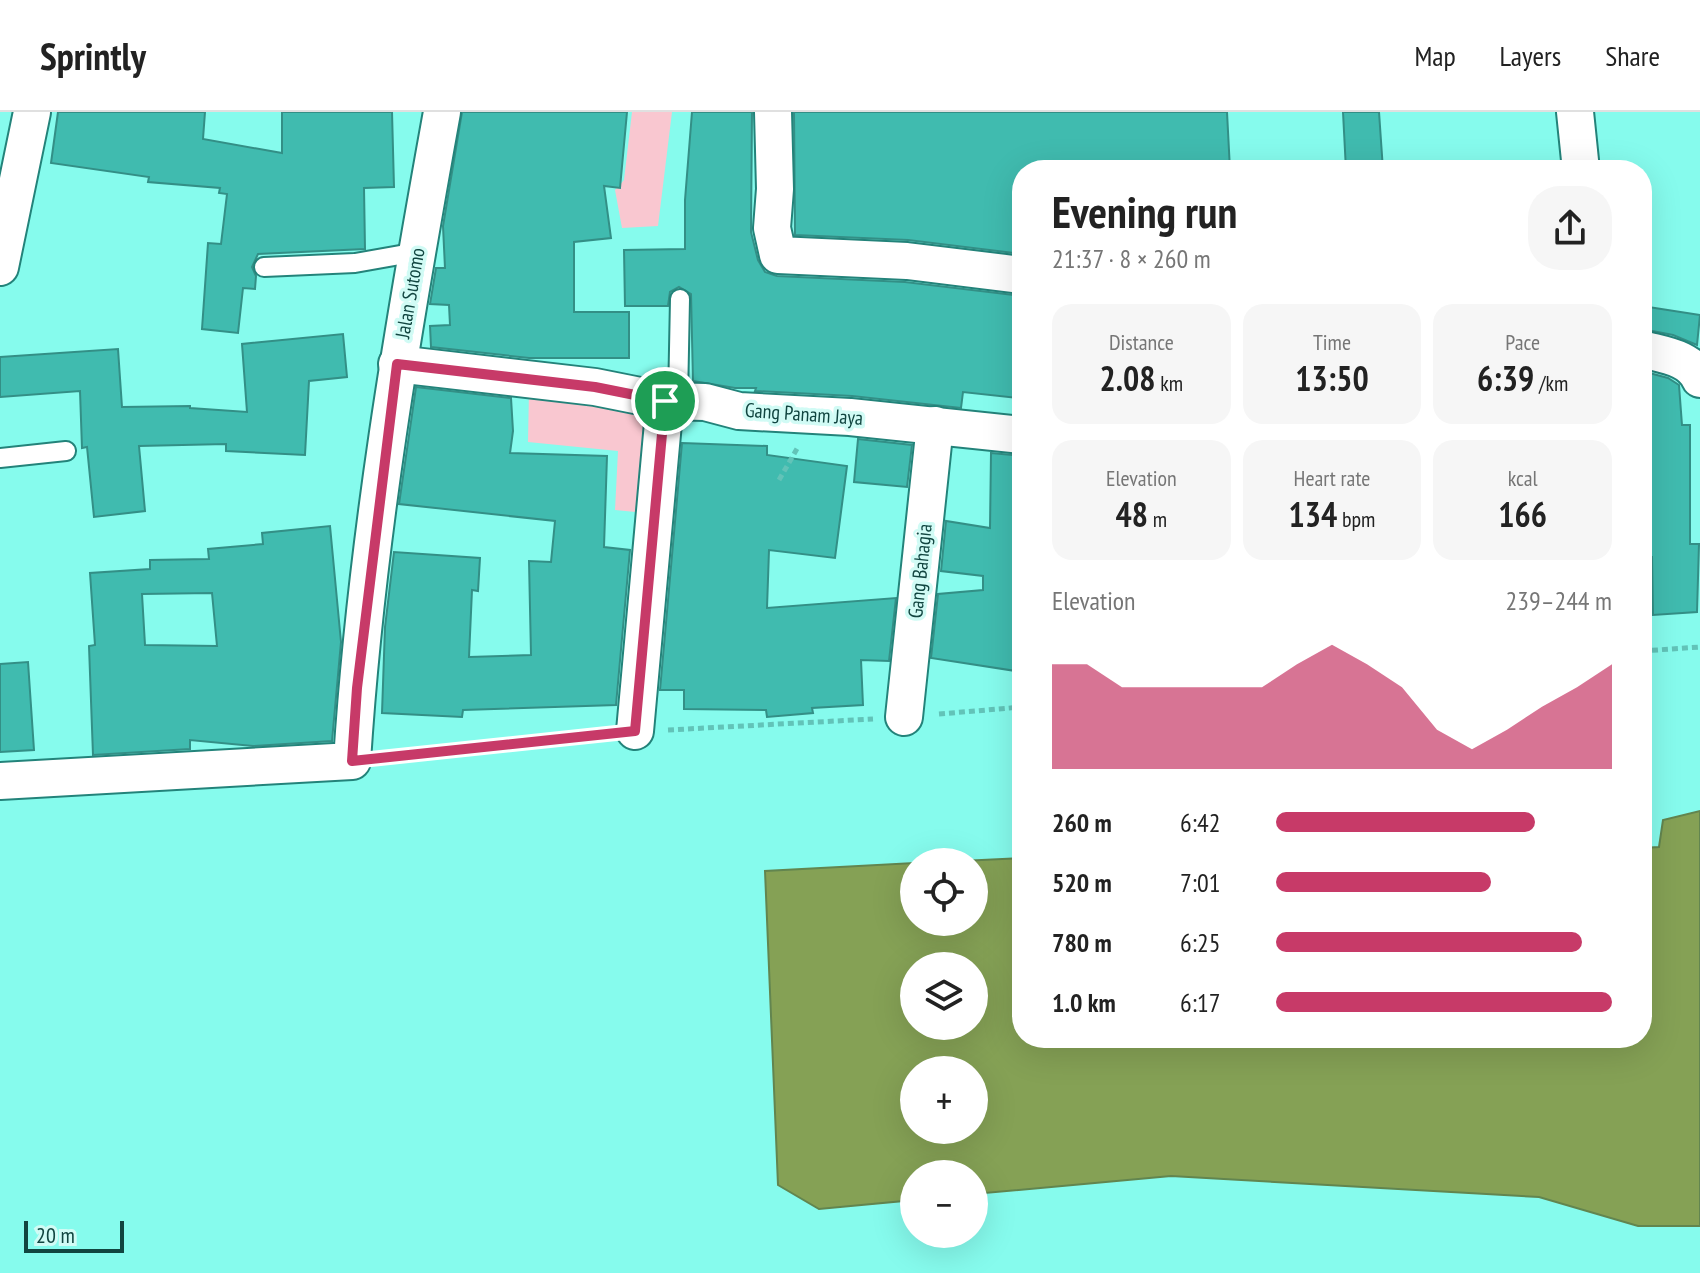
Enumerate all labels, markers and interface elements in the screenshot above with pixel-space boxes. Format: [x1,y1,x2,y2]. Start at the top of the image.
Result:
text: Sprintly [40,31,146,80]
text: Map [1414,37,1456,74]
text: Layers [1500,37,1561,74]
text: Share [1605,37,1660,74]
text: Evening run [1052,183,1237,240]
button: share [1528,186,1612,270]
text: 21:37 · 8 × 260 m [1052,242,1211,275]
street label: Jalan Sutomo [389,246,431,341]
text: Distance [1109,328,1174,356]
text: Time [1313,328,1351,356]
text: Pace [1505,328,1540,356]
text: 2.08 [1100,356,1156,400]
text: 13:50 [1295,356,1369,400]
text: 6:39 [1477,356,1534,400]
pin [631,367,699,435]
text: km [1156,369,1183,397]
text: /km [1534,369,1568,397]
icon: arrive [643,379,687,423]
street label: Gang Panam Jaya [744,397,864,431]
text: Elevation [1106,464,1177,492]
text: Heart rate [1294,464,1370,492]
text: kcal [1508,464,1538,492]
text: 48 [1116,492,1148,536]
text: 134 [1289,492,1337,536]
text: 166 [1498,492,1547,536]
text: m [1148,505,1167,533]
text: bpm [1337,505,1375,533]
street label: Gang Bahagia [902,523,938,619]
text: Elevation [1052,584,1135,617]
text: 239–244 m [1506,584,1612,617]
text: 260 m [1052,806,1112,839]
text: 6:42 [1180,806,1220,839]
map controls [900,848,988,1248]
button: locate [900,848,988,936]
text: 520 m [1052,866,1112,899]
text: 7:01 [1180,866,1220,899]
text: 780 m [1052,926,1112,959]
text: 6:25 [1180,926,1220,959]
button: layers [900,952,988,1040]
text: 1.0 km [1052,986,1116,1019]
text: 6:17 [1180,986,1220,1019]
button: + [900,1056,988,1144]
button: − [900,1160,988,1248]
scale bar [24,1217,124,1253]
text: 20 m [36,1221,75,1249]

